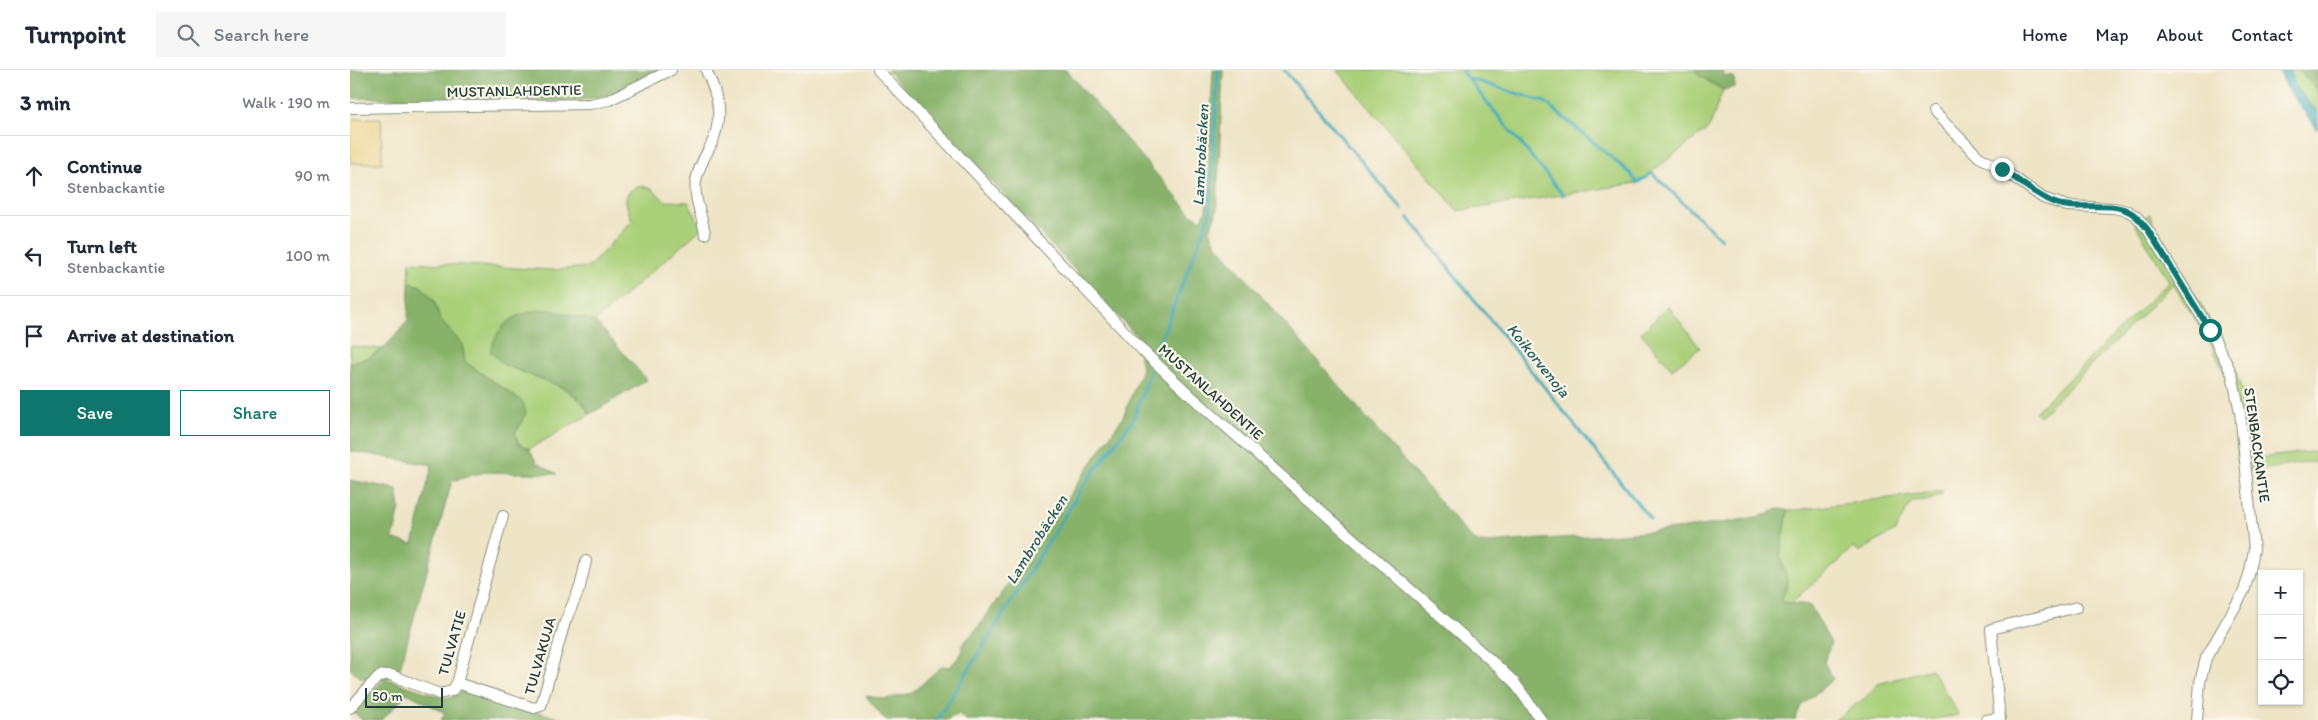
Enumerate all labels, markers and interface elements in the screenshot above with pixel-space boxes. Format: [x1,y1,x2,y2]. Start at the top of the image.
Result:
search box [156,12,506,57]
text: Turnpoint [25,20,126,49]
icon: search [174,21,202,49]
text: Search here [214,23,309,46]
text: Home [2022,24,2068,46]
text: Map [2096,24,2129,46]
text: About [2157,24,2203,46]
text: Contact [2231,24,2293,46]
street label: MUSTANLAHDENTIE [446,81,582,101]
text: 3 min [20,90,70,115]
text: Walk · 190 m [242,93,330,112]
water label: Lambrobäcken [1188,104,1213,206]
text: Continue [67,155,142,178]
route end [1991,158,2014,181]
icon: ahead [20,162,48,190]
text: 90 m [295,166,330,185]
text: Stenbackantie [67,178,165,197]
text: Turn left [67,235,137,258]
icon: left [20,242,48,270]
text: 100 m [286,246,330,265]
text: Stenbackantie [67,258,165,277]
route start [2199,319,2222,342]
water label: Koikorvenoja [1503,320,1575,402]
icon: arrive [20,322,48,350]
text: Arrive at destination [67,324,234,347]
street label: MUSTANLAHDENTIE [1155,340,1267,444]
street label: STENBACKANTIE [2240,386,2274,504]
button: Save [20,390,170,436]
button: Share [180,390,330,436]
water label: Lambrobäcken [1001,491,1071,587]
map controls [2258,570,2303,705]
button: + [2258,570,2303,615]
street label: TULVATIE [434,608,470,678]
street label: TULVAKUJA [520,614,560,697]
button: − [2258,615,2303,660]
button: locate [2258,660,2303,705]
scale bar [365,685,442,708]
text: 50 m [372,688,403,705]

